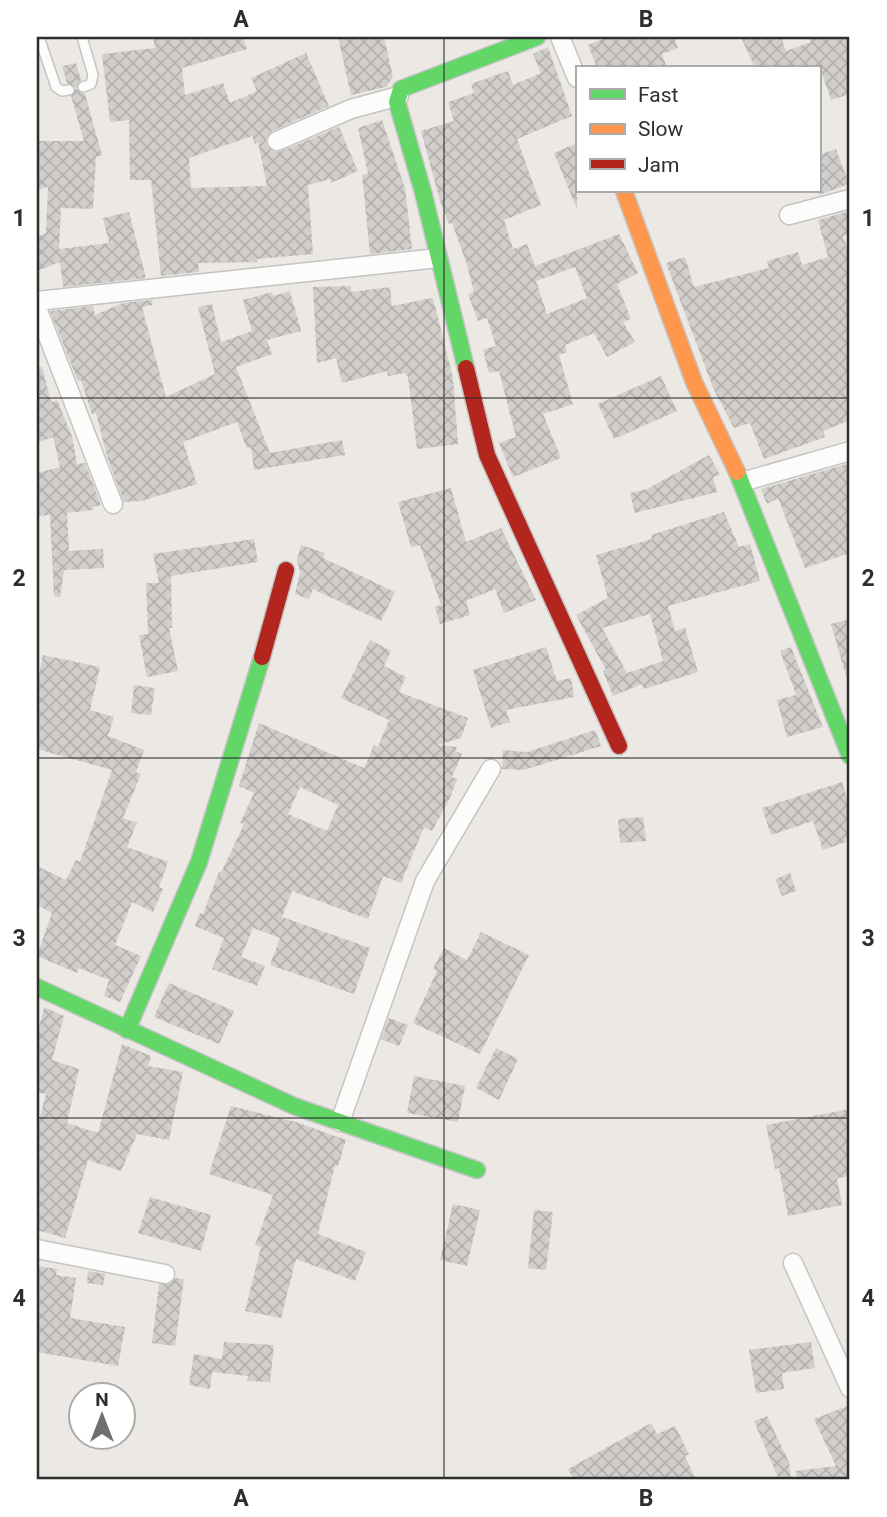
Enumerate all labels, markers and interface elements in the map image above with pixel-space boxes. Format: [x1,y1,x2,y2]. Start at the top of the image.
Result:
text: A [233,6,249,33]
text: B [639,6,653,33]
legend [576,66,820,192]
text: Fast [638,83,679,107]
text: Slow [638,117,684,141]
text: Jam [638,153,679,177]
text: 1 [12,205,26,232]
text: 1 [861,205,875,232]
text: 2 [12,565,26,592]
text: 2 [861,565,875,592]
text: 3 [12,925,26,952]
text: 3 [861,925,875,952]
text: 4 [12,1285,26,1312]
text: 4 [861,1285,875,1312]
north arrow [66,1380,136,1450]
text: N [95,1388,109,1411]
text: A [233,1485,249,1512]
text: B [639,1485,653,1512]

